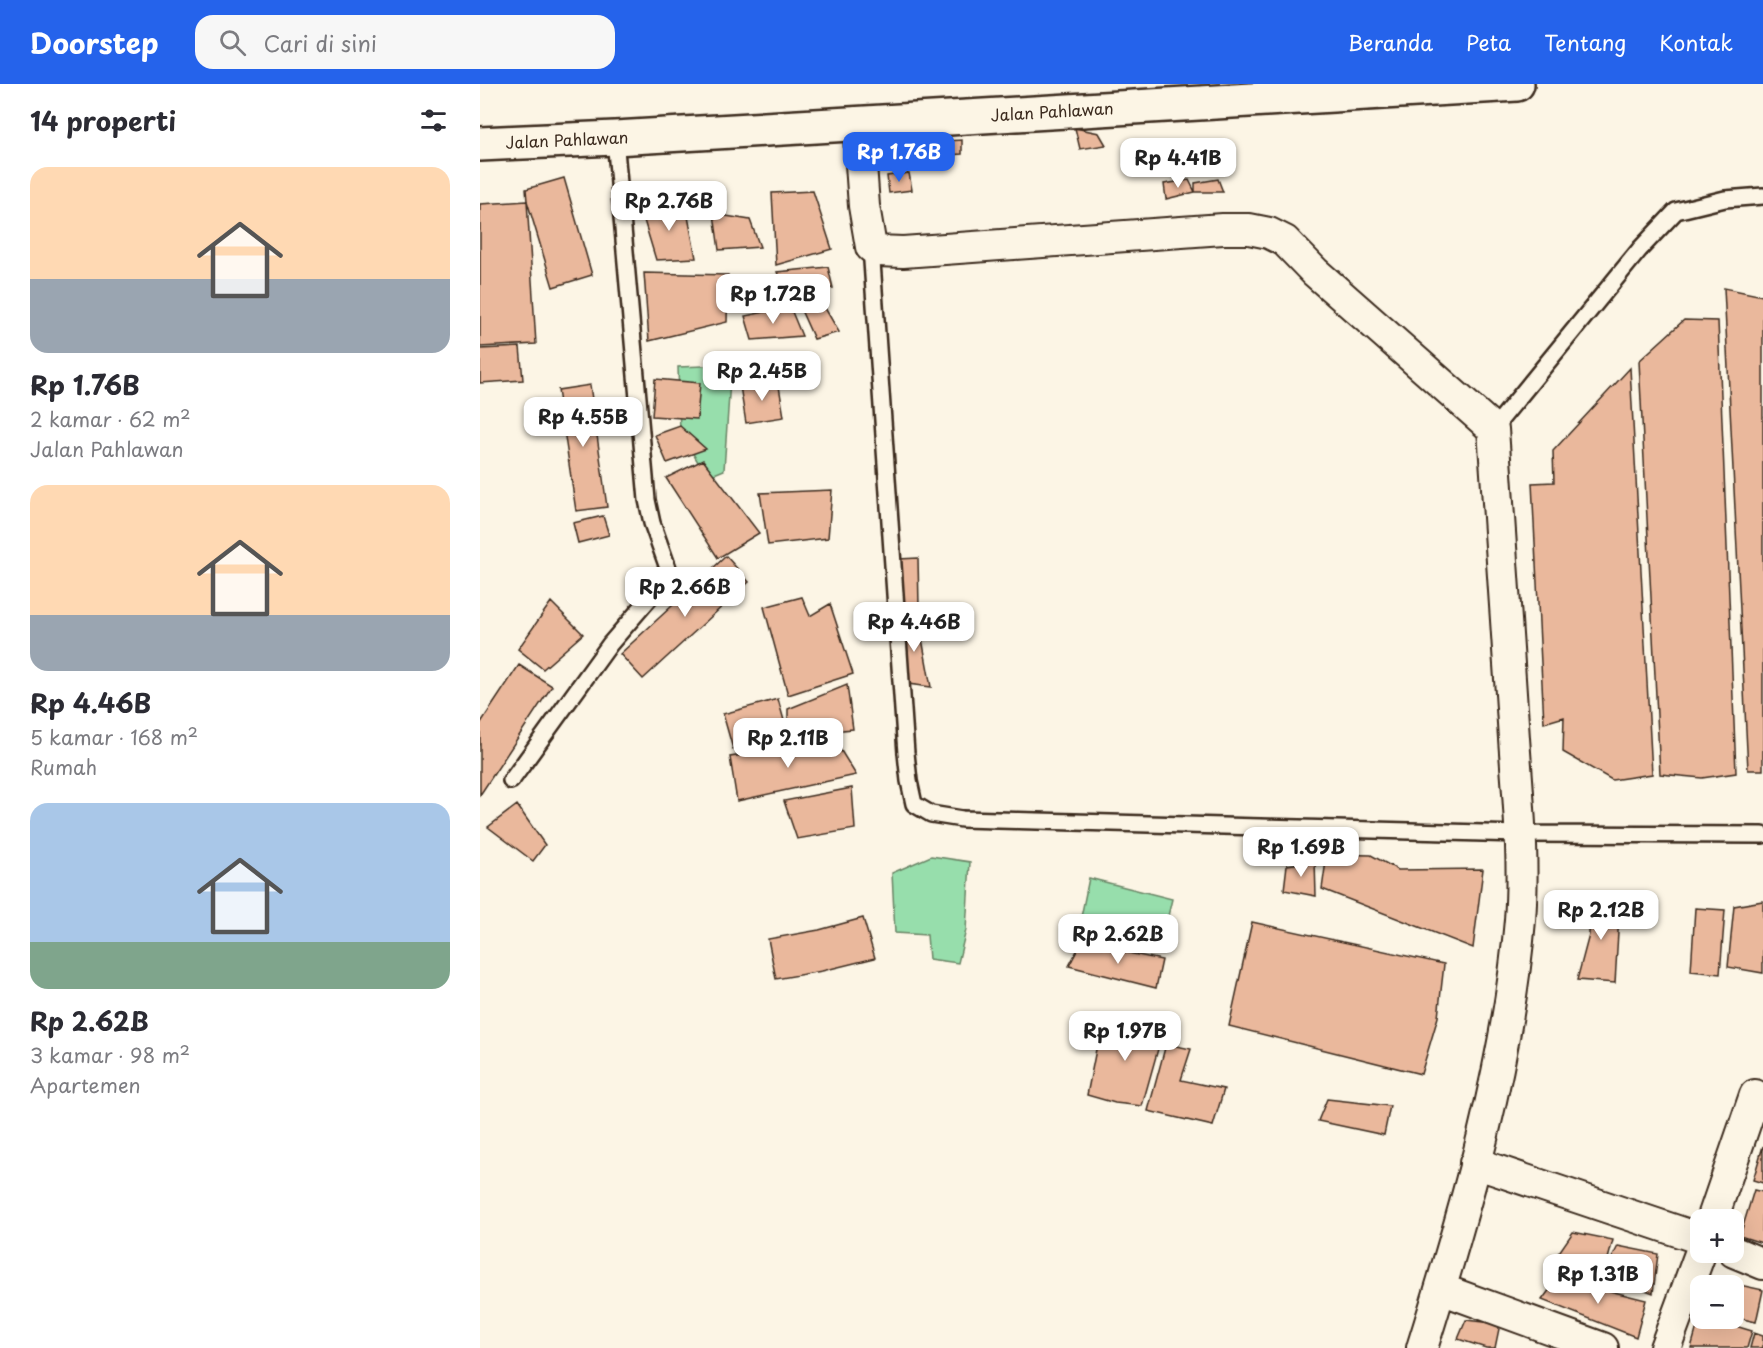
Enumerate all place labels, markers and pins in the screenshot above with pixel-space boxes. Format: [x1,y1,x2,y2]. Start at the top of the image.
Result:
pin: Rp 1.76B [837,132,961,183]
pin: Rp 4.41B [1116,138,1240,189]
pin: Rp 2.76B [607,181,731,232]
pin: Rp 1.72B [711,274,835,325]
pin: Rp 2.45B [700,351,824,402]
pin: Rp 4.55B [521,397,645,448]
pin: Rp 2.66B [623,567,747,618]
pin: Rp 4.46B [852,602,976,653]
pin: Rp 2.11B [726,718,850,769]
pin: Rp 1.69B [1239,827,1363,878]
pin: Rp 2.12B [1539,890,1663,941]
pin: Rp 2.62B [1056,914,1180,965]
pin: Rp 1.97B [1063,1011,1187,1062]
pin: Rp 1.31B [1536,1254,1660,1305]

